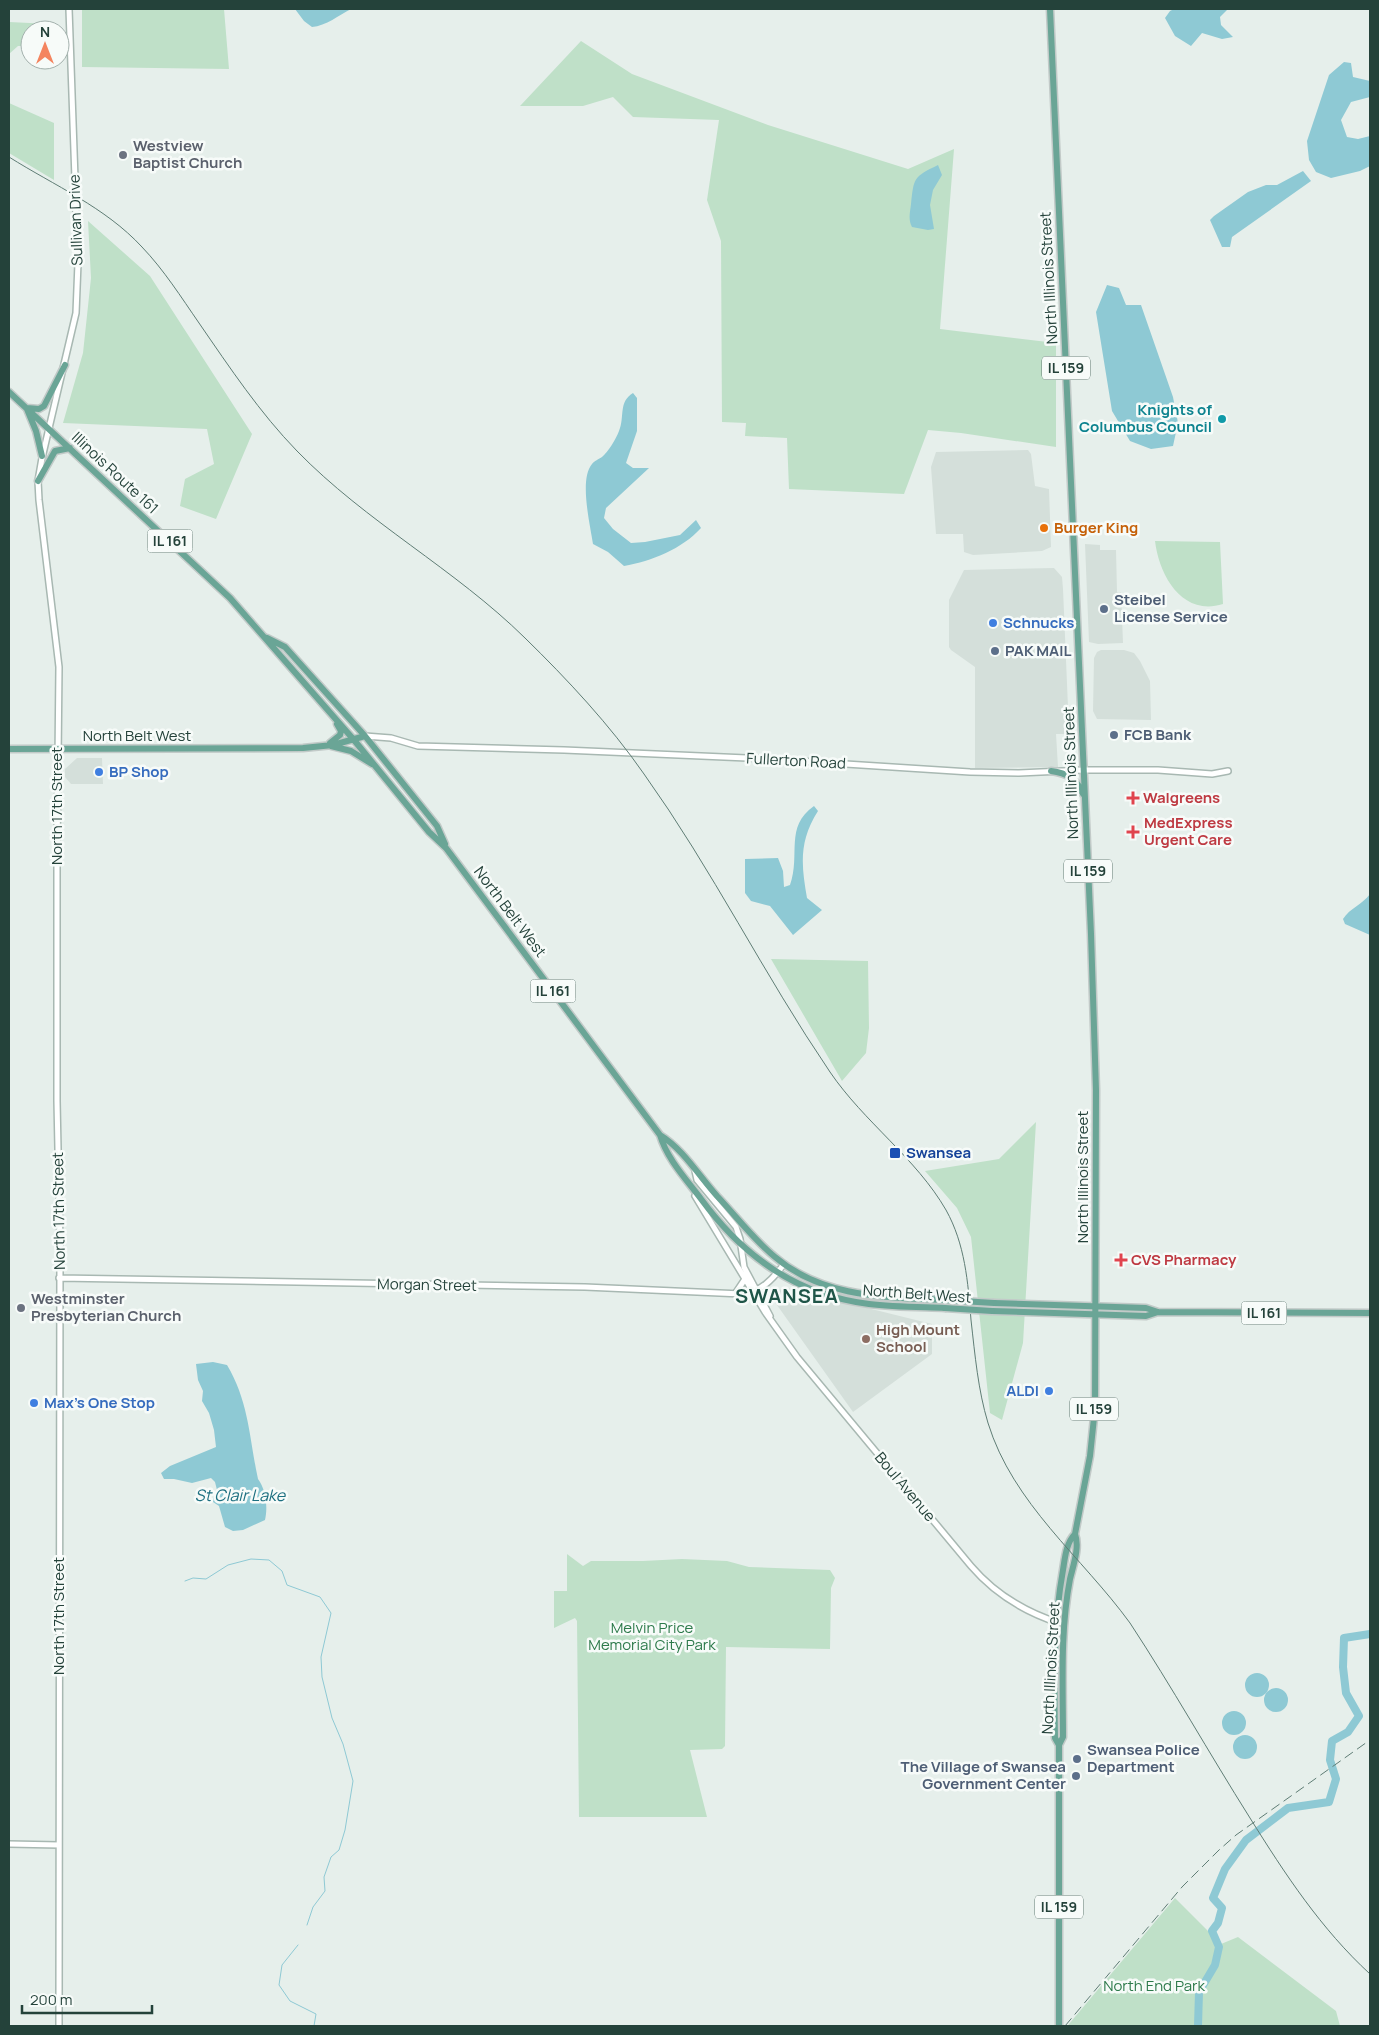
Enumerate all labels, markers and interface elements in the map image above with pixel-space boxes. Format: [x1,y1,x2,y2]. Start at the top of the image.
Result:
north arrow [20,20,70,70]
text: N [40,22,50,41]
place label: Westview Baptist Church [133,135,242,173]
marker: Westview Baptist Church [117,149,129,161]
street label: Sullivan Drive [63,174,88,266]
street label: North Illinois Street [1035,211,1062,345]
road number: IL 159 [1042,356,1090,379]
place label: Knights of Columbus Council [1079,399,1212,437]
marker: Knights of Columbus Council [1216,413,1228,425]
street label: Illinois Route 161 [67,427,163,518]
place label: Burger King [1054,517,1138,538]
marker: Burger King [1038,522,1050,534]
road number: IL 161 [148,530,192,552]
place label: Steibel License Service [1114,589,1228,627]
marker: Steibel License Service [1098,603,1110,615]
place label: Schnucks [1003,612,1074,633]
marker: Schnucks [987,617,999,629]
place label: PAK MAIL [1005,640,1071,661]
marker: PAK MAIL [989,645,1001,657]
street label: North Illinois Street [1058,706,1083,840]
place label: FCB Bank [1124,724,1192,745]
street label: North Belt West [83,725,191,746]
marker: FCB Bank [1108,729,1120,741]
street label: North 17th Street [46,747,67,865]
street label: Fullerton Road [746,747,846,774]
place label: BP Shop [109,761,169,782]
marker: BP Shop [93,766,105,778]
place label: Walgreens [1143,787,1220,808]
marker: Walgreens [1127,792,1139,804]
place label: MedExpress Urgent Care [1144,812,1233,850]
marker: MedExpress Urgent Care [1126,825,1140,839]
road number: IL 159 [1064,859,1112,882]
street label: North Belt West [469,862,552,961]
road number: IL 161 [530,979,576,1002]
street label: North Illinois Street [1072,1111,1093,1243]
place label: Swansea [906,1142,971,1163]
marker: Swansea [888,1146,902,1160]
street label: North 17th Street [47,1152,70,1270]
place label: CVS Pharmacy [1131,1249,1237,1270]
marker: CVS Pharmacy [1115,1254,1127,1266]
street label: Morgan Street [377,1273,477,1296]
street label: North Belt West [862,1279,972,1308]
district label: SWANSEA [735,1282,839,1309]
place label: Westminster Presbyterian Church [31,1288,181,1326]
marker: Westminster Presbyterian Church [15,1302,27,1314]
road number: IL 161 [1242,1302,1286,1325]
place label: High Mount School [876,1319,960,1357]
marker: High Mount School [860,1333,872,1345]
place label: ALDI [1006,1380,1039,1401]
marker: ALDI [1043,1385,1055,1397]
place label: Max's One Stop [44,1392,155,1413]
marker: Max's One Stop [28,1397,40,1409]
road number: IL 159 [1070,1398,1118,1420]
street label: Boul Avenue [870,1447,941,1526]
water label: St Clair Lake [195,1484,287,1506]
street label: North 17th Street [48,1557,69,1675]
street label: North Illinois Street [1037,1601,1064,1735]
park label: Melvin Price Memorial City Park [588,1617,716,1655]
place label: Swansea Police Department [1087,1739,1200,1777]
marker: Swansea Police Department [1071,1753,1083,1765]
place label: The Village of Swansea Government Center [901,1756,1066,1794]
marker: The Village of Swansea Government Center [1070,1770,1082,1782]
road number: IL 159 [1035,1895,1083,1918]
park label: North End Park [1103,1975,1205,1996]
scale bar [22,1982,152,2014]
text: 200 m [30,1989,73,2010]

